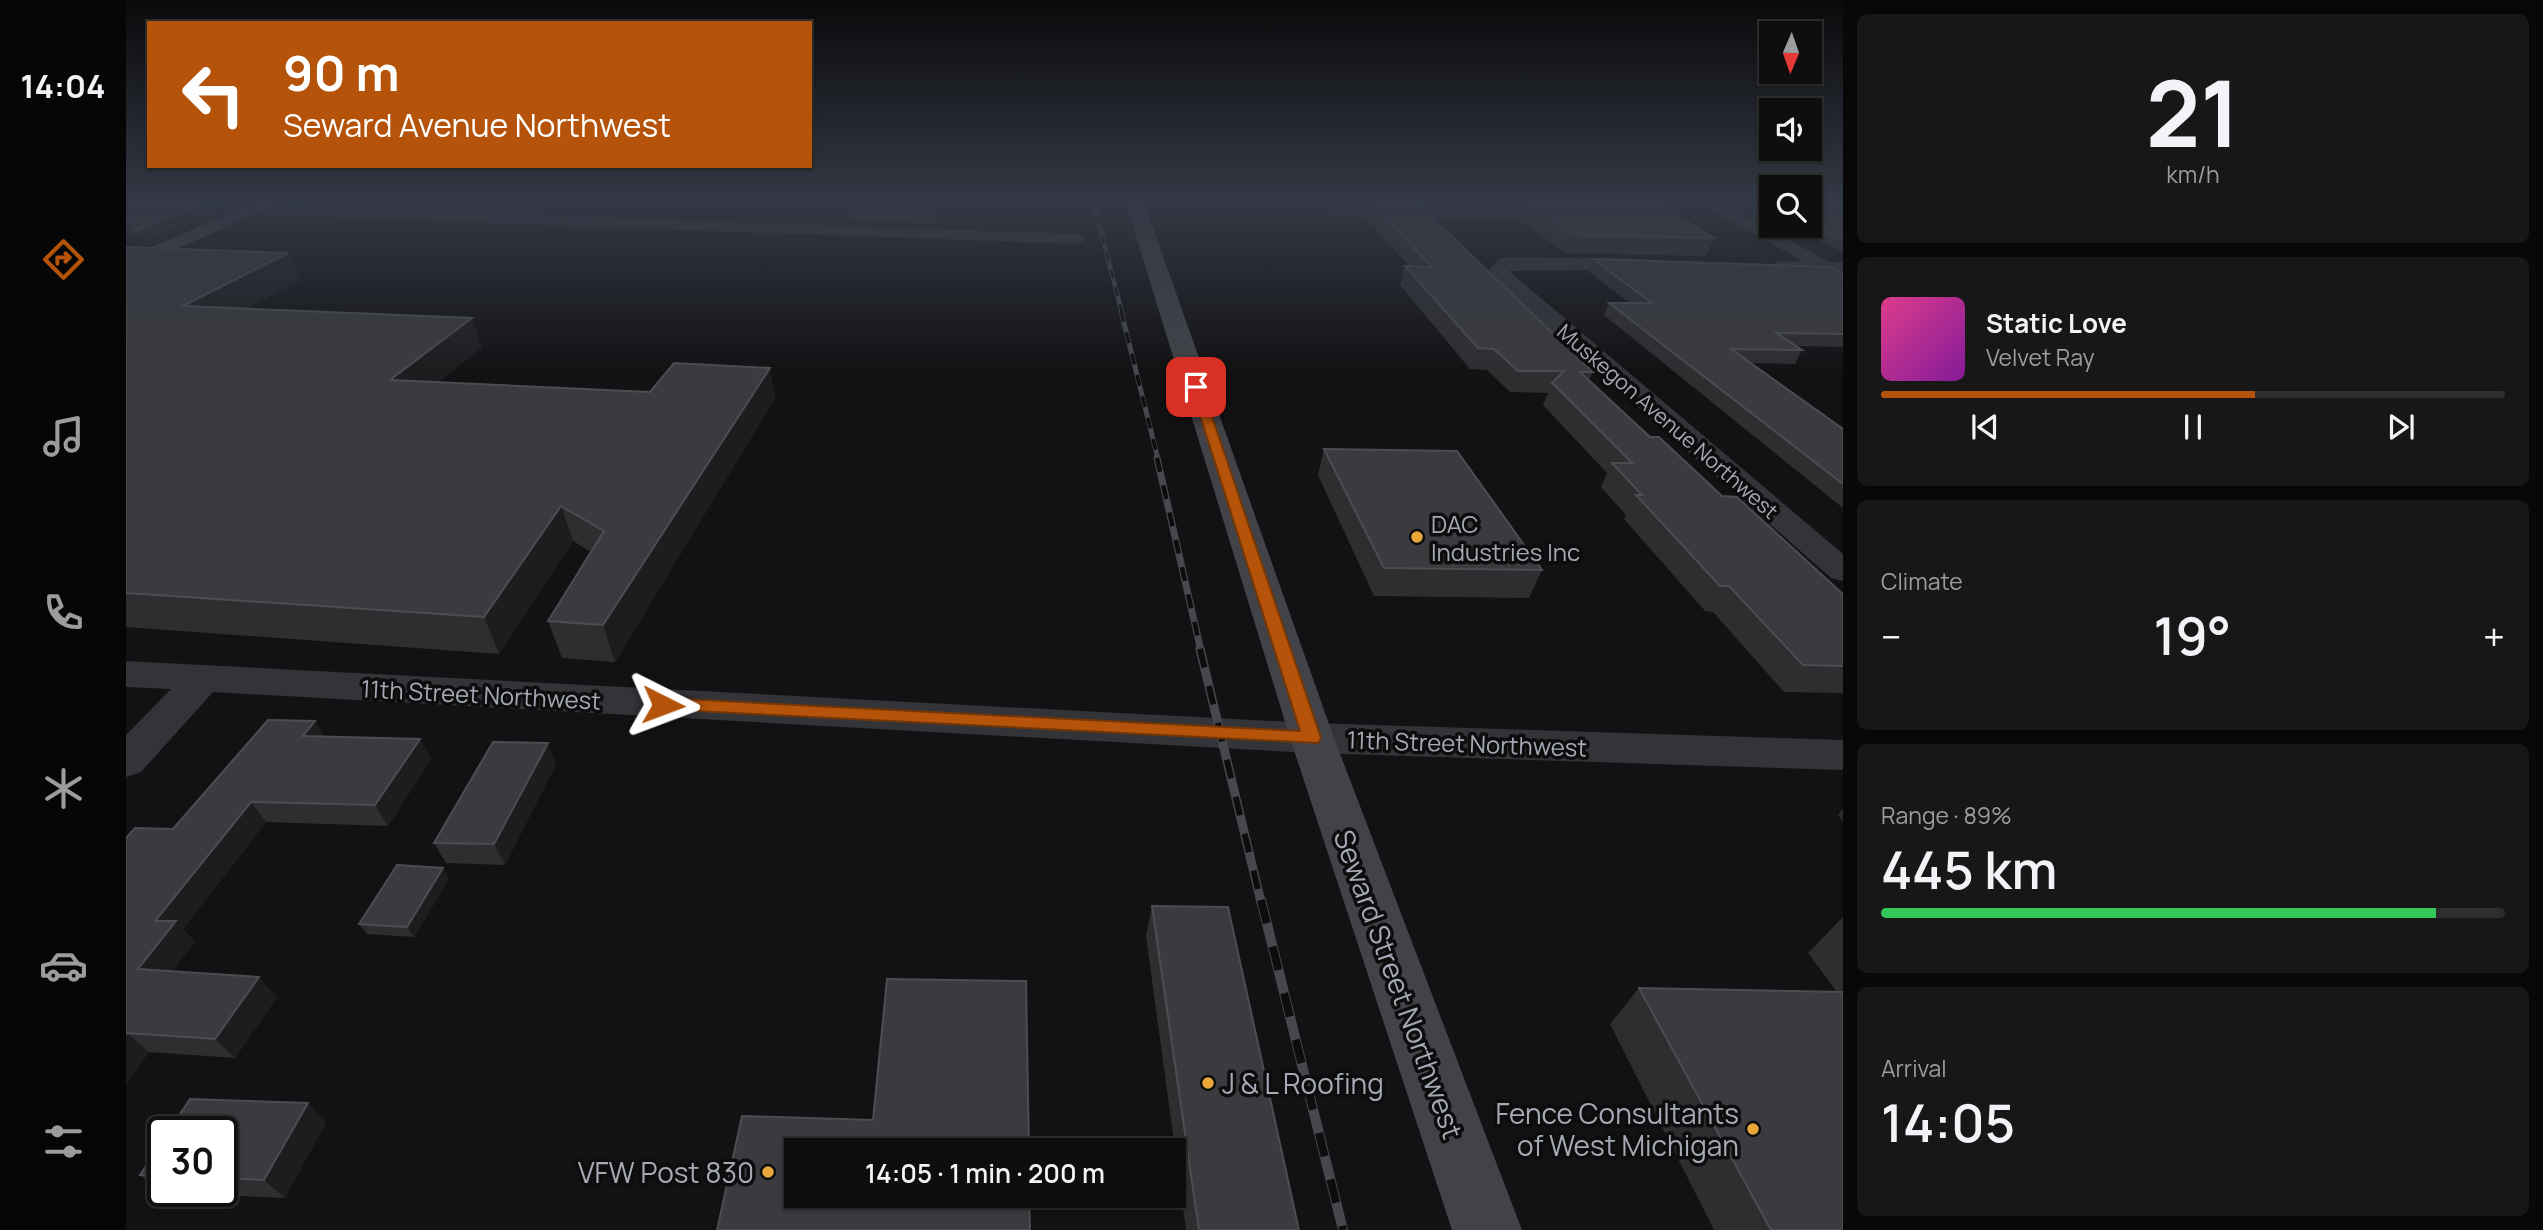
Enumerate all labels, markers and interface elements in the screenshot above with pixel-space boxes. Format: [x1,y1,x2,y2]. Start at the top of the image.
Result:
north arrow [1759,21,1822,84]
map controls [1759,21,1822,238]
text: 90 m [283,39,400,106]
icon: left [168,49,259,140]
text: 21 [2146,50,2240,174]
text: 14:04 [21,64,105,108]
button: sound [1759,98,1822,161]
text: Seward Avenue Northwest [283,103,671,147]
text: km/h [2166,158,2220,190]
button: search [1759,175,1822,238]
icon: directions [39,235,88,284]
text: Static Love [1986,305,2127,341]
street label: Muskegon Avenue Northwest [1552,317,1784,525]
text: Velvet Ray [1986,341,2095,373]
pin [1166,357,1226,417]
icon: arrive [1177,368,1215,406]
icon: previous [1966,408,2004,446]
icon: pause [2174,408,2212,446]
icon: next [2382,408,2420,446]
icon: music [39,412,88,461]
place label: DAC Industries Inc [1431,507,1580,568]
marker: DAC Industries Inc [1409,529,1425,545]
text: Climate [1881,565,1963,597]
icon: phone [39,588,88,637]
text: 19° [2153,600,2231,671]
text: − [1881,610,1902,662]
text: + [2483,610,2505,662]
position arrow [626,668,700,742]
street label: 11th Street Northwest [360,671,602,717]
street label: 11th Street Northwest [1346,722,1588,764]
icon: climate [39,764,88,813]
text: Range · 89% [1881,799,2012,831]
street label: Seward Street Northwest [1325,824,1473,1144]
text: 445 km [1881,834,2057,905]
icon: car [39,941,88,990]
text: Arrival [1881,1052,1947,1084]
place label: J & L Roofing [1222,1064,1384,1102]
marker: J & L Roofing [1200,1075,1216,1091]
text: 14:05 [1881,1087,2015,1158]
place label: Fence Consultants of West Michigan [1495,1094,1739,1164]
speed limit sign: 30 [147,1116,238,1207]
icon: filters [39,1117,88,1166]
marker: Fence Consultants of West Michigan [1745,1121,1761,1137]
place label: VFW Post 830 [578,1153,754,1191]
text: 14:05 · 1 min · 200 m [865,1155,1105,1191]
marker: VFW Post 830 [760,1164,776,1180]

